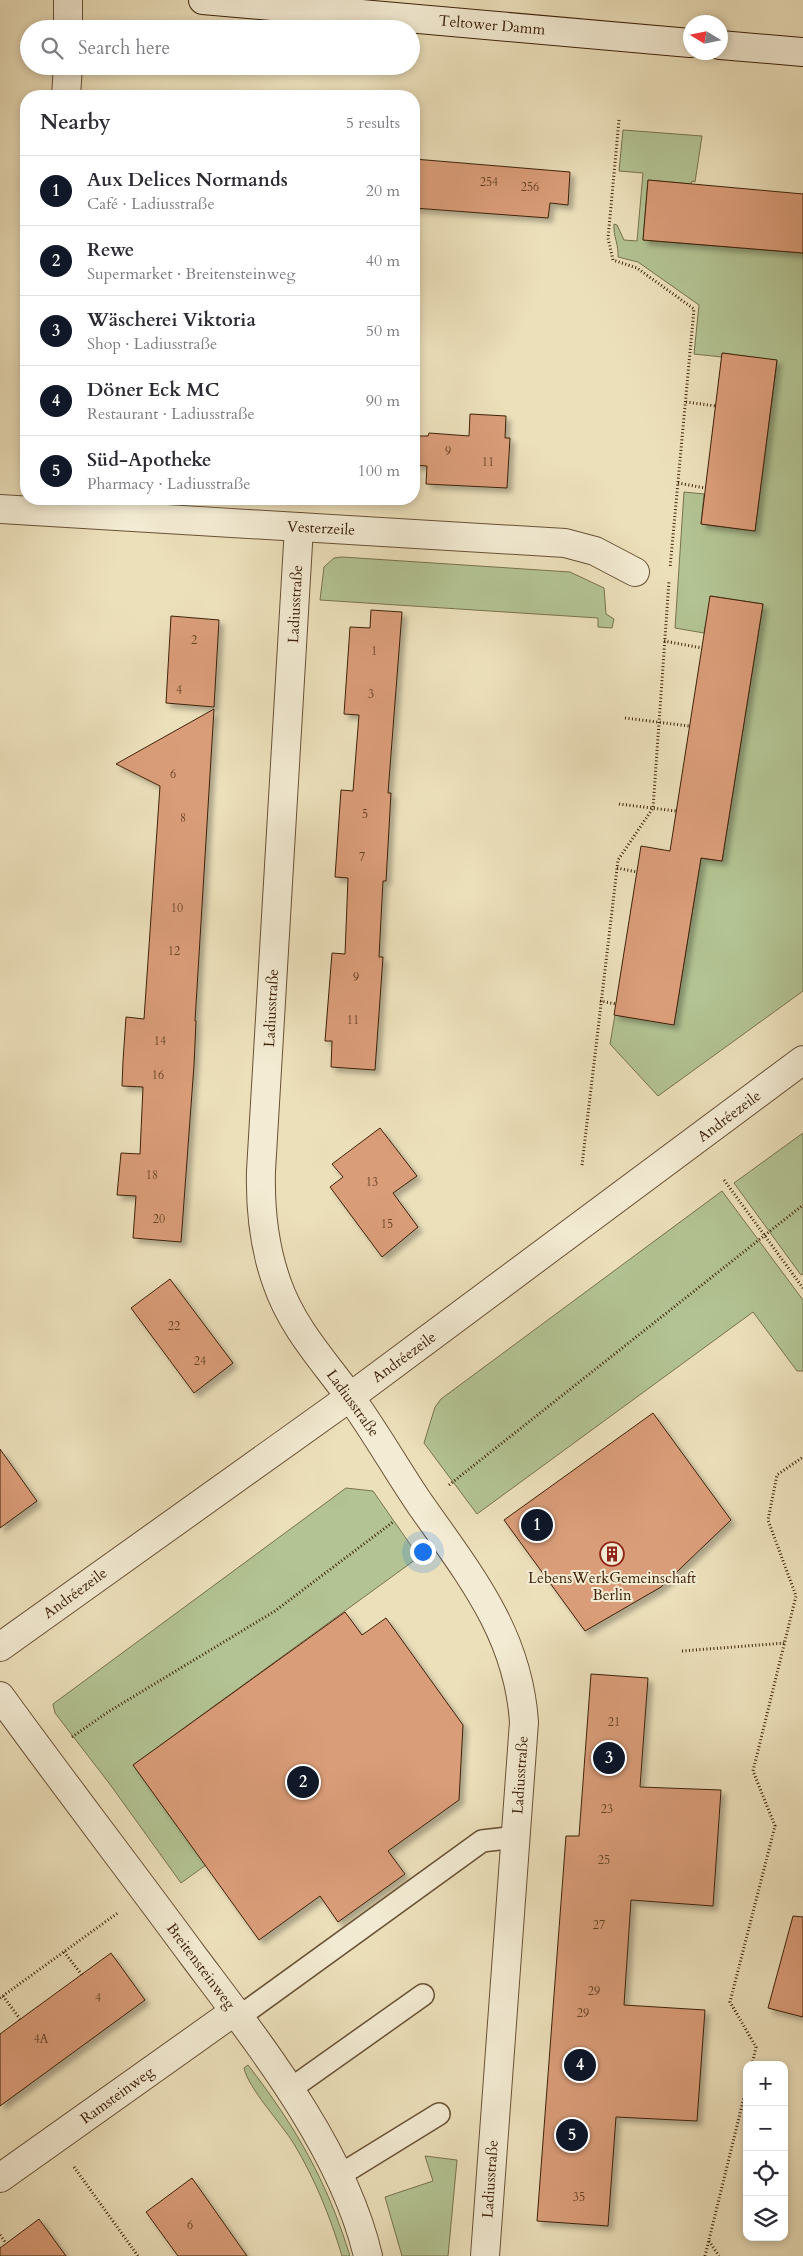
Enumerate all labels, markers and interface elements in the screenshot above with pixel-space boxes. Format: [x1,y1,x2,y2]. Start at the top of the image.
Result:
street label: Teltower Damm [438,10,546,40]
north arrow [683,15,728,60]
search box [20,20,420,75]
icon: search [38,34,66,62]
text: Search here [78,35,170,61]
text: Nearby [40,108,111,137]
text: 5 results [346,112,400,134]
text: Aux Delices Normands [87,167,288,193]
house number: 254 [480,174,498,190]
house number: 256 [521,179,539,195]
text: 1 [52,180,60,202]
text: 20 m [366,180,400,202]
text: Café · Ladiusstraße [87,193,215,215]
text: Rewe [87,237,134,263]
text: 2 [52,250,60,272]
text: 40 m [366,250,400,272]
text: Supermarket · Breitensteinweg [87,263,295,285]
text: Wäscherei Viktoria [87,307,256,333]
text: 3 [52,320,60,342]
text: 50 m [366,320,400,342]
text: Shop · Ladiusstraße [87,333,217,355]
text: Döner Eck MC [87,377,219,403]
text: 4 [52,390,60,412]
text: 90 m [366,390,400,412]
text: Restaurant · Ladiusstraße [87,403,255,425]
house number: 9 [445,443,451,459]
text: Süd-Apotheke [87,447,211,473]
house number: 11 [482,454,494,470]
text: 5 [52,460,60,482]
text: 100 m [358,460,400,482]
text: Pharmacy · Ladiusstraße [87,473,251,495]
street label: Vesterzeile [286,516,356,540]
street label: Ladiusstraße [283,564,307,644]
house number: 2 [191,632,197,648]
house number: 1 [371,643,377,659]
house number: 4 [176,682,182,698]
house number: 3 [368,686,374,702]
house number: 6 [170,766,176,782]
house number: 5 [362,806,368,822]
house number: 8 [180,810,186,826]
house number: 7 [359,849,365,865]
house number: 10 [171,900,183,916]
house number: 12 [168,943,180,959]
street label: Ladiusstraße [259,968,283,1048]
house number: 9 [353,969,359,985]
house number: 11 [347,1012,359,1028]
house number: 14 [154,1033,166,1049]
house number: 16 [152,1067,164,1083]
street label: Andréezeile [693,1085,765,1146]
house number: 18 [146,1167,158,1183]
house number: 13 [366,1174,378,1190]
house number: 20 [153,1211,165,1227]
house number: 15 [381,1216,393,1232]
house number: 22 [168,1318,180,1334]
street label: Andréezeile [368,1327,440,1387]
house number: 24 [194,1353,206,1369]
street label: Ladiusstraße [322,1365,384,1441]
pin: 1 [521,1506,553,1544]
your location [410,1539,436,1565]
building icon: LebensWerkGemeinschaft Berlin [599,1541,625,1567]
street label: Andréezeile [39,1563,111,1623]
place label: LebensWerkGemeinschaft Berlin [528,1568,696,1605]
house number: 21 [608,1714,620,1730]
street label: Ladiusstraße [507,1735,533,1815]
pin: 3 [593,1739,625,1777]
pin: 2 [287,1763,319,1801]
house number: 23 [601,1801,613,1817]
house number: 25 [598,1852,610,1868]
house number: 27 [593,1917,605,1933]
street label: Breitensteinweg [162,1919,240,2014]
house number: 29 [588,1983,600,1999]
house number: 4 [95,1990,101,2006]
house number: 29 [577,2005,589,2021]
house number: 4A [34,2031,49,2047]
pin: 4 [564,2046,596,2084]
street label: Ramsteinweg [76,2061,158,2128]
map controls [743,2061,788,2241]
button: + [743,2061,788,2106]
button: − [743,2106,788,2151]
pin: 5 [556,2116,588,2154]
street label: Ladiusstraße [477,2139,503,2219]
button: locate [743,2151,788,2196]
house number: 35 [573,2189,585,2205]
button: layers [743,2196,788,2241]
house number: 6 [187,2217,193,2233]

